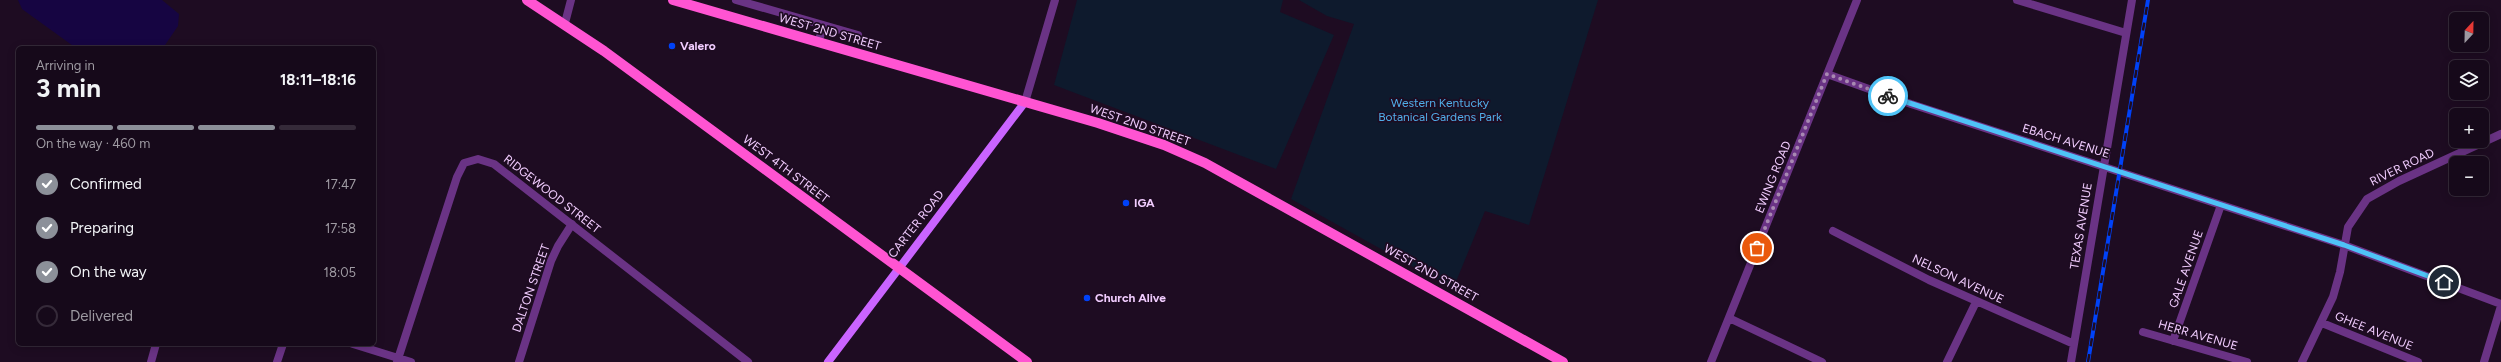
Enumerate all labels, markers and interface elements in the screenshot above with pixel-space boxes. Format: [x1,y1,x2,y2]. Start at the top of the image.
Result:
street label: WEST 2ND STREET [778,11,883,53]
north arrow [2449,12,2489,52]
map controls [2449,12,2489,196]
place label: Valero [680,39,716,53]
marker: Valero [667,41,677,51]
text: Arriving in [36,58,95,73]
button: layers [2449,60,2489,100]
text: 18:11–18:16 [280,71,356,89]
text: 3 min [36,72,101,104]
courier [1868,76,1908,116]
icon: bike [1877,85,1899,107]
park label: Western Kentucky Botanical Gardens Park [1378,96,1502,124]
street label: WEST 2ND STREET [1088,101,1192,149]
button: + [2449,108,2489,148]
street label: EBACH AVENUE [2021,121,2111,161]
street label: WEST 4TH STREET [740,132,832,206]
text: On the way · 460 m [36,136,150,151]
street label: EWING ROAD [1752,139,1794,215]
street label: RIVER ROAD [2368,145,2436,189]
street label: RIDGEWOOD STREET [501,152,603,236]
button: − [2449,156,2489,196]
icon: check [36,173,58,195]
text: Confirmed [70,175,142,193]
text: 17:47 [325,177,356,192]
street label: TEXAS AVENUE [2067,182,2095,270]
street label: CARTER ROAD [885,188,947,260]
place label: IGA [1134,196,1155,210]
marker: IGA [1121,198,1131,208]
icon: check [36,217,58,239]
text: Preparing [70,219,134,237]
text: 17:58 [325,221,356,236]
street label: GALE AVENUE [2166,228,2206,310]
pin [1740,231,1774,265]
icon: bag [1746,237,1768,259]
street label: WEST 2ND STREET [1382,241,1481,305]
street label: DALTON STREET [509,242,553,334]
street label: NELSON AVENUE [1910,252,2006,306]
icon: check [36,261,58,283]
text: On the way [70,263,147,281]
text: 18:05 [324,265,356,280]
pin [2427,265,2461,299]
icon: home [2433,271,2455,293]
place label: Church Alive [1095,291,1166,305]
marker: Church Alive [1082,293,1092,303]
text: Delivered [70,307,133,325]
street label: GHEE AVENUE [2333,309,2415,353]
street label: HERR AVENUE [2157,317,2239,353]

